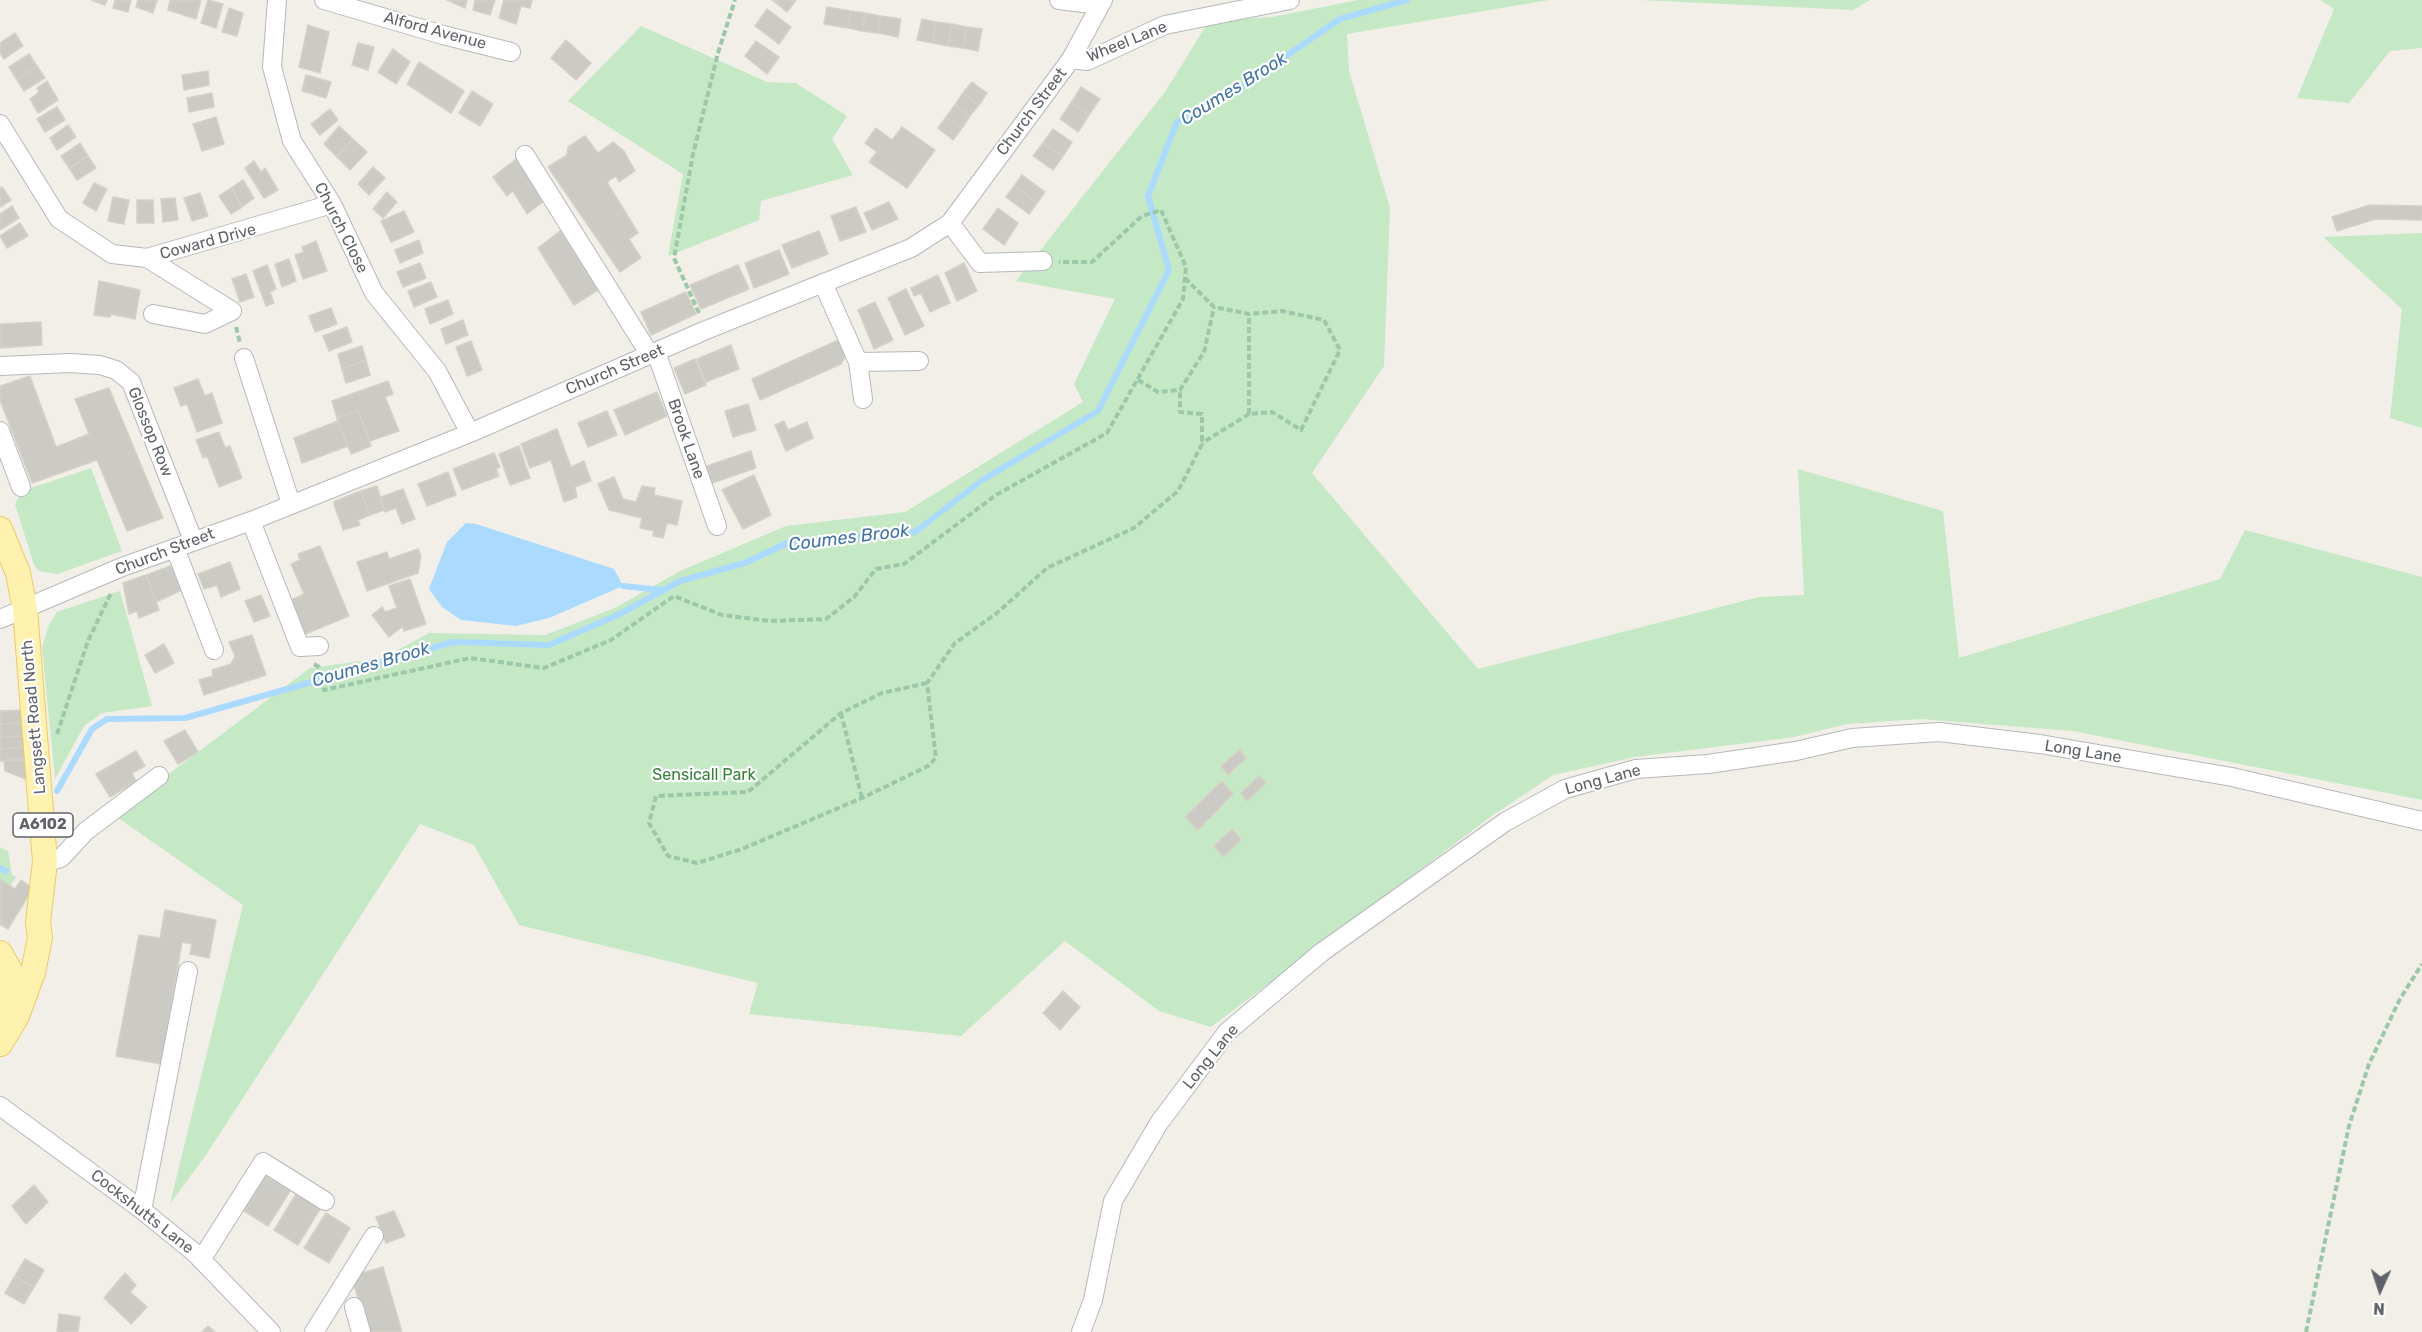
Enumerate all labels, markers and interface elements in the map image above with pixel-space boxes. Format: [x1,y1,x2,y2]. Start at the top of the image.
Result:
street label: Alford Avenue [382,8,488,54]
street label: Wheel Lane [1084,17,1170,67]
water label: Coumes Brook [1177,48,1291,130]
street label: Church Street [993,64,1071,160]
street label: Church Close [310,179,372,277]
street label: Coward Drive [158,220,258,264]
street label: Church Street [563,341,667,399]
street label: Glossop Row [123,384,177,480]
street label: Brook Lane [663,396,709,482]
water label: Coumes Brook [787,520,911,556]
street label: Church Street [113,524,217,580]
water label: Coumes Brook [310,638,432,692]
street label: Langsett Road North [18,639,50,795]
street label: Long Lane [2043,736,2123,768]
street label: Long Lane [1563,761,1643,799]
park label: Sensicall Park [652,765,756,785]
road number: A6102 [13,813,73,837]
street label: Long Lane [1179,1021,1243,1093]
street label: Cockshutts Lane [87,1166,197,1258]
north arrow [2350,1260,2410,1320]
text: N [2373,1299,2385,1318]

